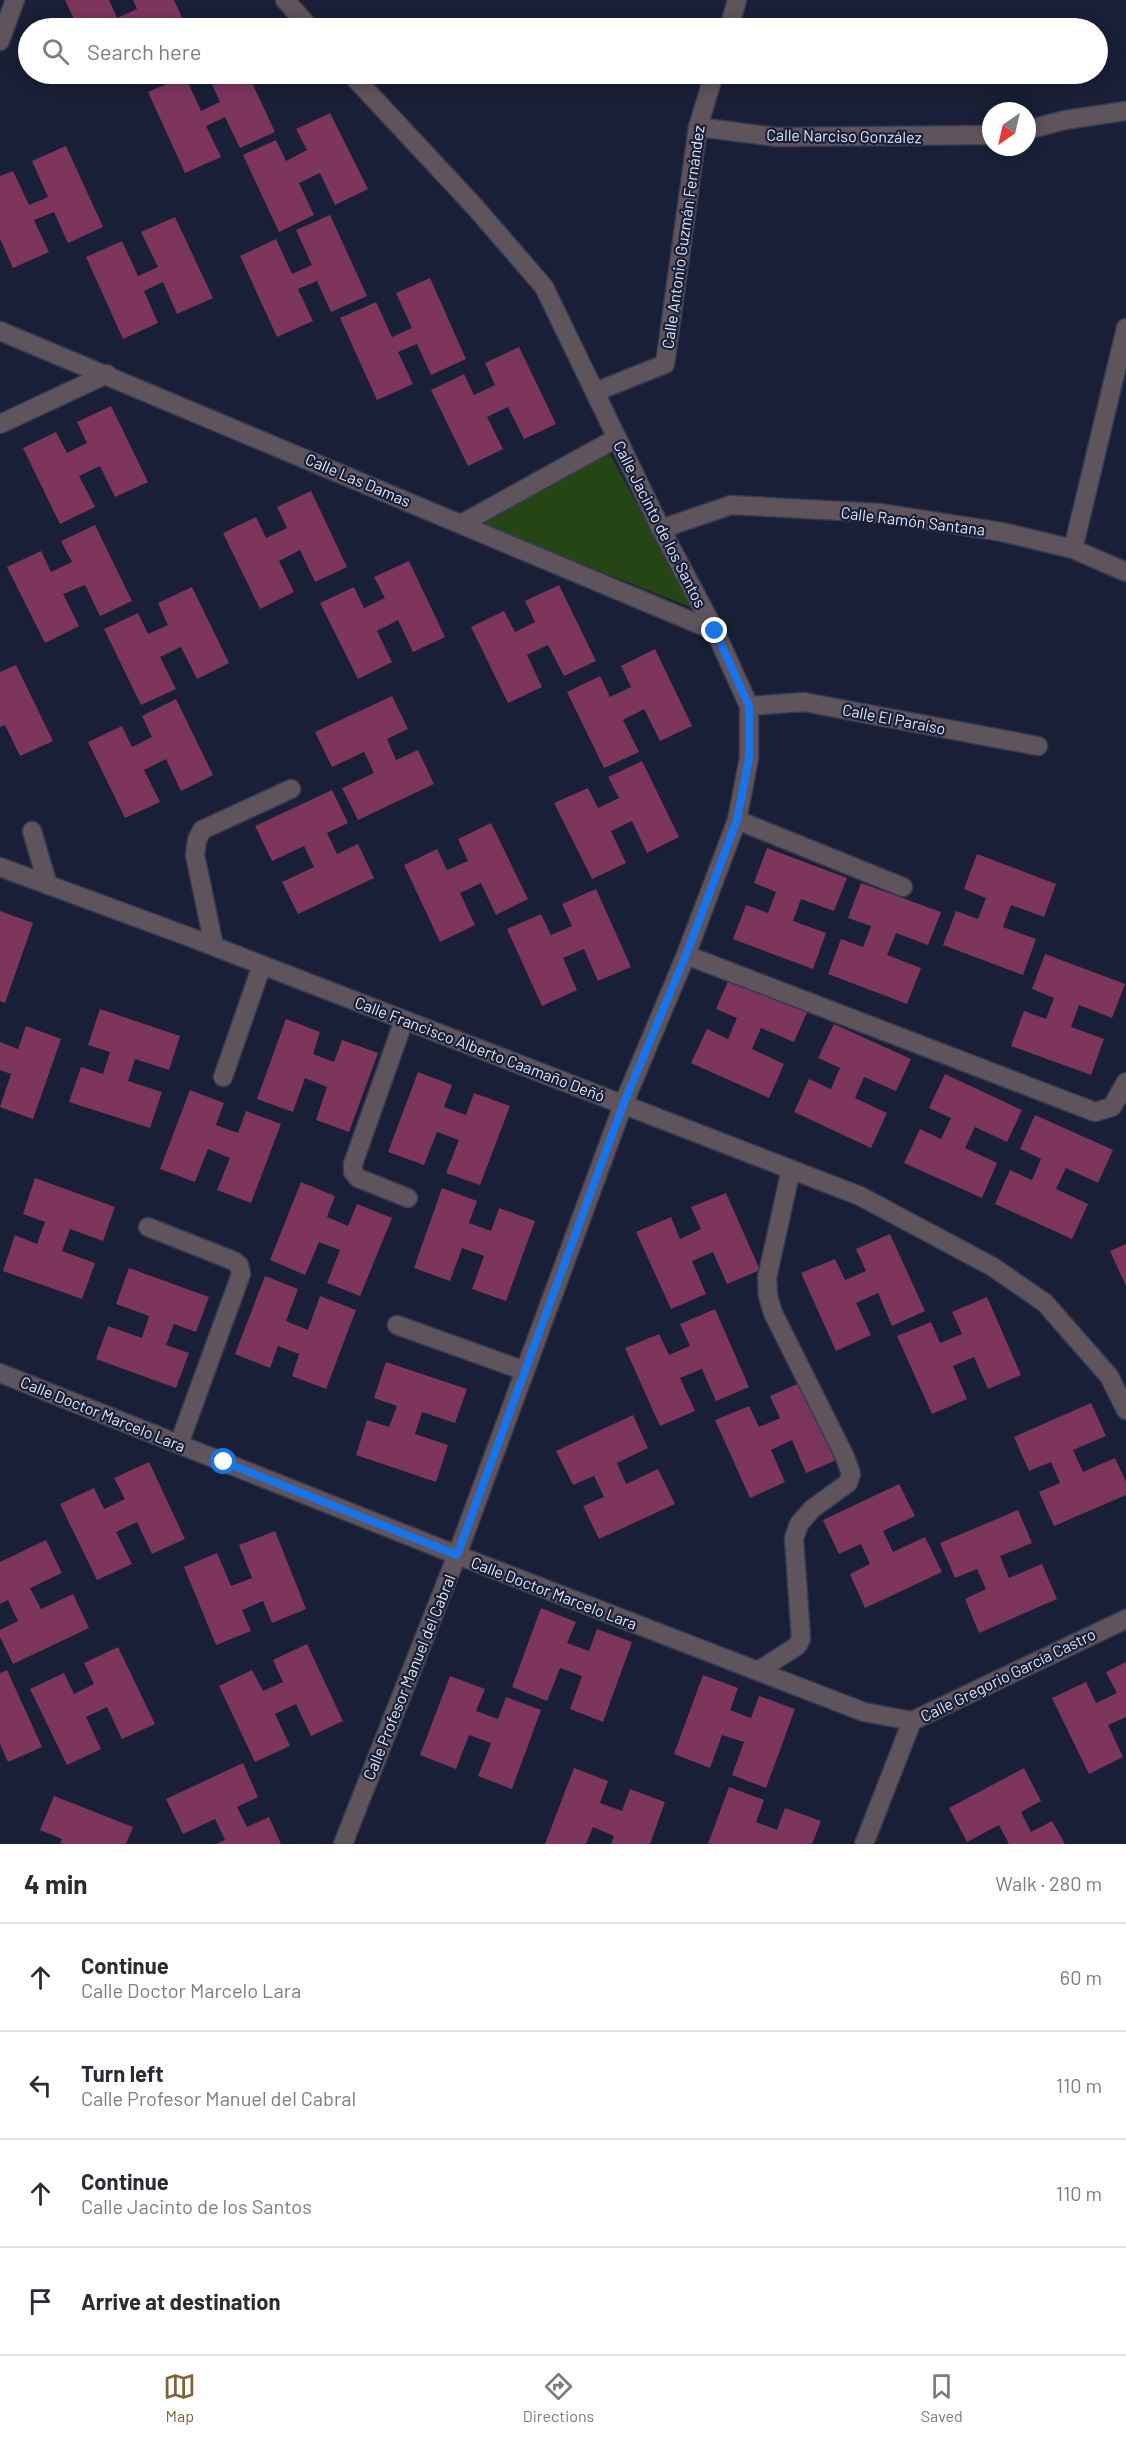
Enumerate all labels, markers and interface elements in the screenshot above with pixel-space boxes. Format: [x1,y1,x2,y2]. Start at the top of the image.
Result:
search box [18,18,1108,84]
icon: search [39,35,72,68]
text: Search here [87,38,201,64]
north arrow [982,102,1036,156]
street label: Calle Antonio Guzmán Fernández [657,124,708,350]
street label: Calle Narciso González [766,125,922,146]
street label: Calle Jacinto de los Santos [610,437,711,610]
street label: Calle Las Damas [303,449,414,510]
street label: Calle Ramón Santana [840,502,986,539]
route end [701,617,727,643]
street label: Calle El Paraíso [841,699,947,738]
street label: Calle Francisco Alberto Caamaño Deñó [353,992,608,1105]
street label: Calle Doctor Marcelo Lara [18,1372,188,1455]
route start [210,1448,236,1474]
street label: Calle Doctor Marcelo Lara [469,1552,640,1633]
street label: Calle Profesor Manuel del Cabral [359,1571,459,1782]
street label: Calle Gregorio García Castro [917,1624,1098,1725]
text: 4 min [24,1868,88,1899]
text: Walk · 280 m [995,1871,1102,1895]
text: Continue [81,1952,169,1978]
icon: ahead [24,1961,57,1994]
text: 60 m [1060,1965,1102,1989]
text: Calle Doctor Marcelo Lara [81,1978,301,2002]
text: Turn left [81,2060,164,2086]
icon: left [24,2069,57,2102]
text: 110 m [1056,2073,1102,2097]
text: Calle Profesor Manuel del Cabral [81,2086,356,2110]
text: Continue [81,2168,169,2194]
icon: ahead [24,2177,57,2210]
text: 110 m [1056,2181,1102,2205]
text: Calle Jacinto de los Santos [81,2194,312,2218]
icon: arrive [24,2285,57,2318]
text: Arrive at destination [81,2288,280,2314]
tab: Map [163,2370,196,2425]
tab: Directions [523,2370,594,2425]
tab: Saved [921,2370,963,2425]

